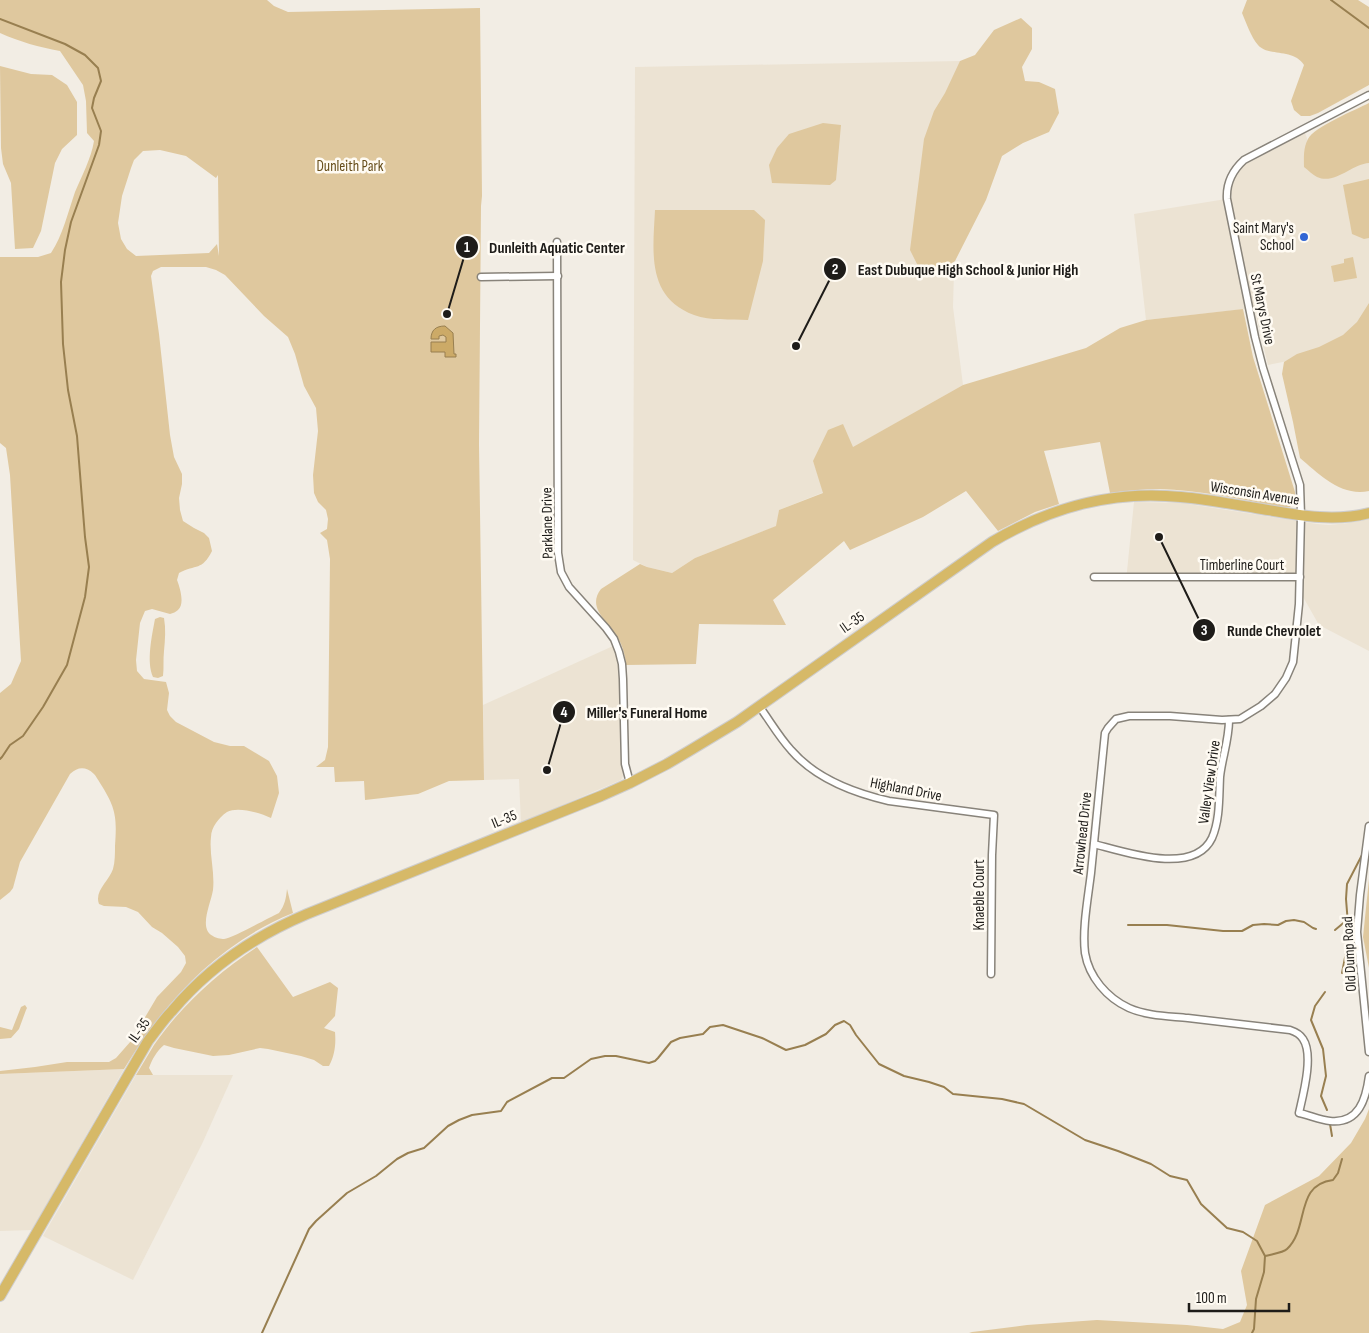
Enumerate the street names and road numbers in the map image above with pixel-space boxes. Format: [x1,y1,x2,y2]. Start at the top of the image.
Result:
street label: St Marys Drive [1246,272,1279,346]
street label: Wisconsin Avenue [1209,477,1301,510]
street label: Parklane Drive [537,487,558,559]
street label: Timberline Court [1200,556,1285,575]
street label: IL-35 [836,607,868,638]
street label: Valley View Drive [1194,739,1225,825]
street label: Highland Drive [868,773,943,806]
street label: Arrowhead Drive [1069,791,1096,876]
street label: IL-35 [489,806,520,833]
street label: Knaeble Court [970,859,989,931]
street label: Old Dump Road [1338,916,1361,992]
street label: IL-35 [124,1014,155,1046]

